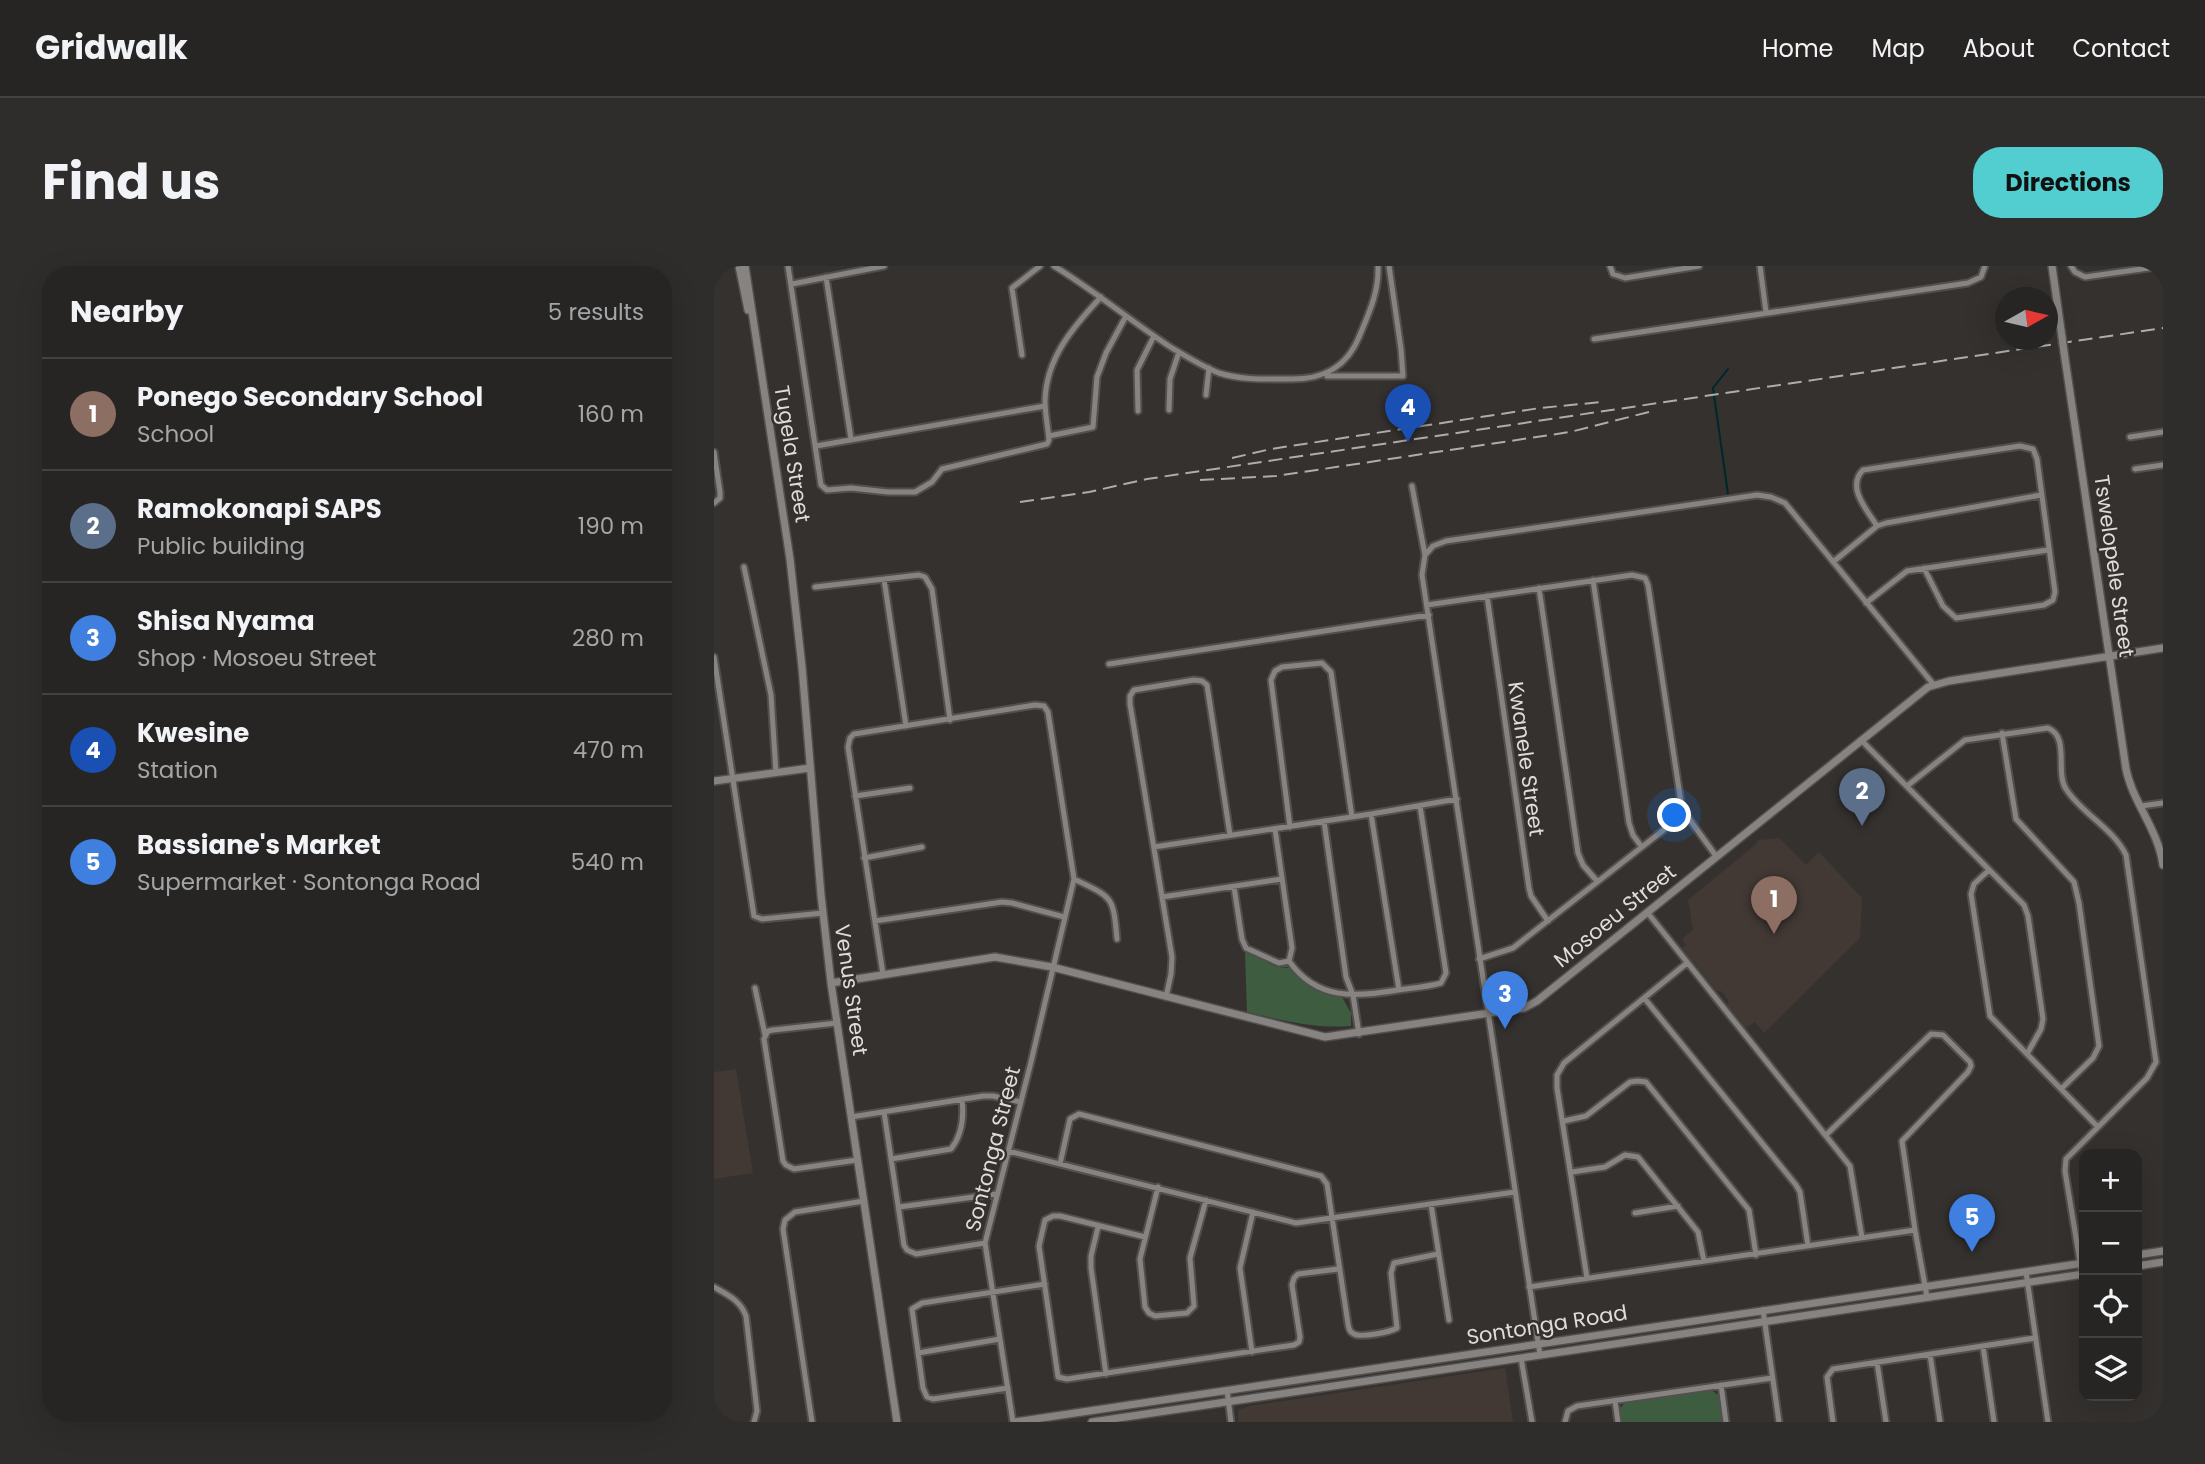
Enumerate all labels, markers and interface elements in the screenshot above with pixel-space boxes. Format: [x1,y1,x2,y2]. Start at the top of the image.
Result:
text: Gridwalk [35,24,188,71]
text: Home [1762,32,1834,65]
text: Map [1872,32,1925,65]
text: About [1963,32,2034,65]
text: Contact [2072,32,2170,65]
button: Directions [1973,147,2163,218]
text: Find us [42,148,220,216]
north arrow [1995,287,2058,350]
text: Nearby [70,290,184,333]
text: 5 results [548,296,644,328]
text: Ponego Secondary School [137,379,483,415]
street label: Tugela Street [767,383,818,525]
pin: 4 [1385,384,1431,442]
text: 1 [89,398,97,430]
text: 160 m [578,398,644,430]
text: School [137,418,214,450]
street label: Tswelopele Street [2087,473,2142,659]
text: Ramokonapi SAPS [137,491,382,527]
text: 2 [86,510,100,542]
text: 190 m [578,510,644,542]
text: Public building [137,530,305,562]
text: Shisa Nyama [137,603,315,639]
text: 3 [86,622,100,654]
text: 280 m [572,622,644,654]
text: Shop · Mosoeu Street [137,642,376,674]
street label: Kwanele Street [1501,680,1552,838]
text: Kwesine [137,715,249,751]
text: 4 [85,734,101,766]
text: 470 m [573,734,644,766]
text: Station [137,754,218,786]
pin: 2 [1839,768,1885,826]
your location [1657,798,1691,832]
text: Bassiane's Market [137,827,381,863]
text: 5 [86,846,100,878]
text: 540 m [571,846,644,878]
street label: Mosoeu Street [1547,857,1682,974]
text: Supermarket · Sontonga Road [137,866,481,898]
pin: 1 [1751,876,1797,934]
street label: Venus Street [828,922,875,1057]
pin: 3 [1482,971,1528,1029]
street label: Sontonga Street [958,1063,1027,1234]
map controls [2079,1149,2142,1401]
button: + [2079,1149,2142,1212]
pin: 5 [1949,1194,1995,1252]
button: − [2079,1212,2142,1275]
button: locate [2079,1275,2142,1338]
street label: Sontonga Road [1464,1297,1629,1352]
button: layers [2079,1338,2142,1401]

